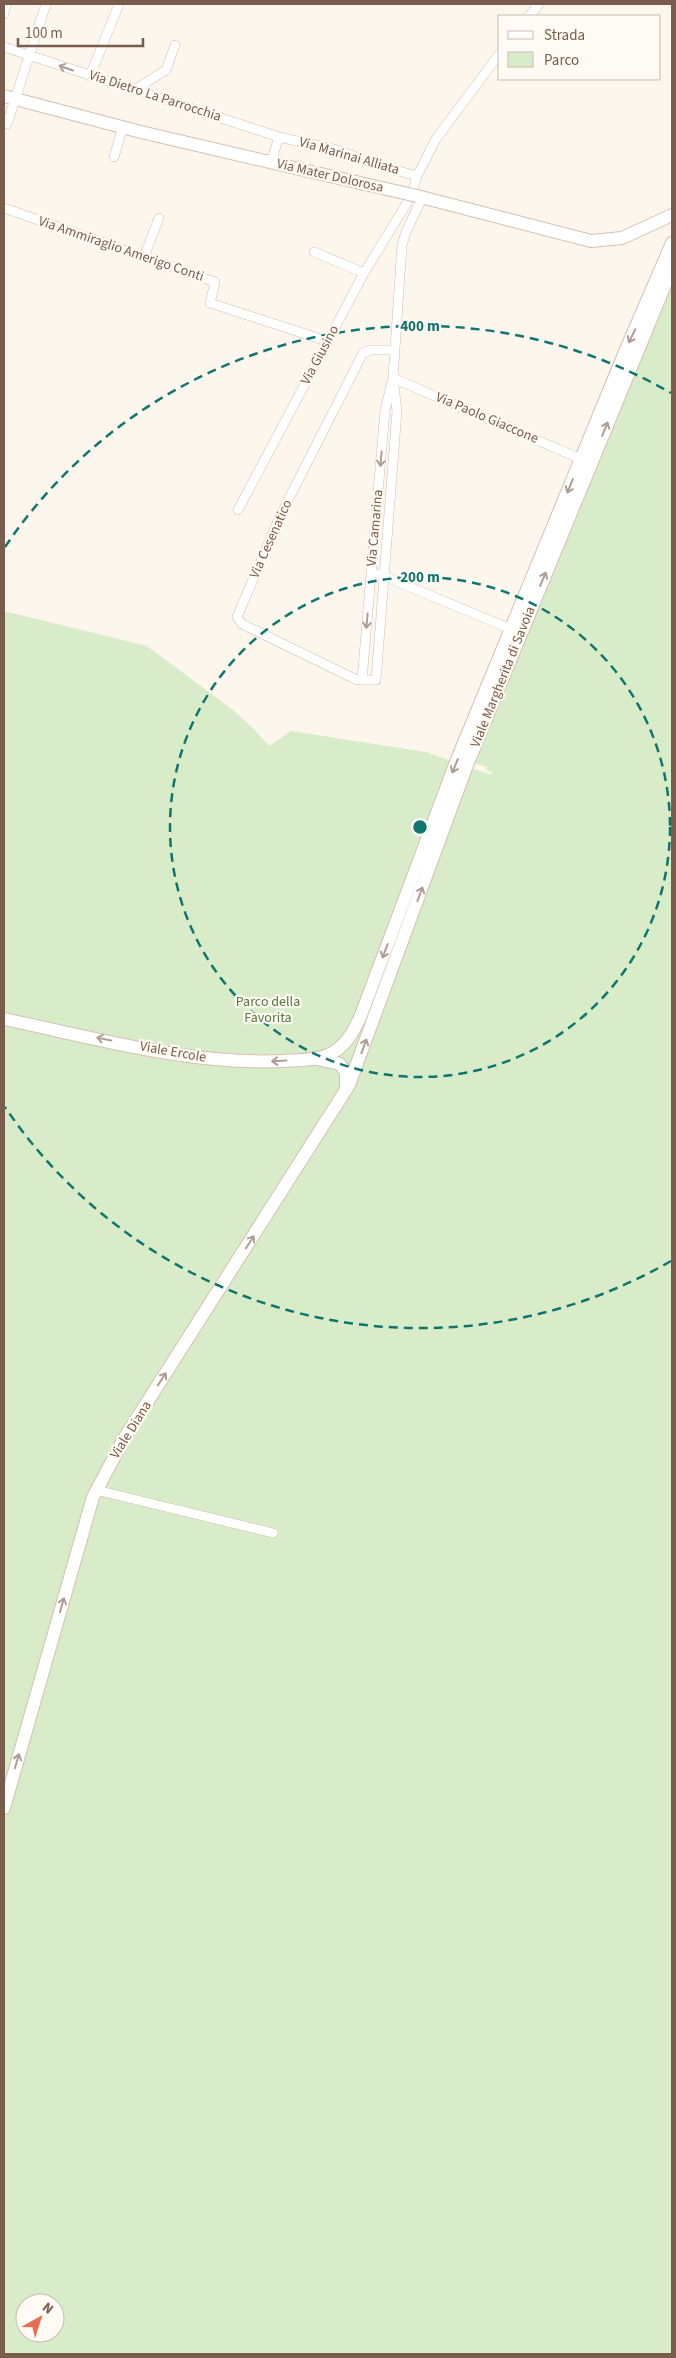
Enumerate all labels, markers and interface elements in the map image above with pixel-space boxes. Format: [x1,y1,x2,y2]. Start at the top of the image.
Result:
scale bar [18,15,142,47]
legend [498,15,661,80]
text: 100 m [25,23,63,44]
text: Strada [544,25,585,46]
text: Parco [544,50,579,71]
one-way arrow [59,63,74,72]
street label: Via Dietro La Parrocchia [86,65,224,127]
street label: Via Marinai Alliata [296,132,402,180]
street label: Via Mater Dolorosa [275,154,385,198]
street label: Via Ammiraglio Amerigo Conti [36,211,206,287]
text: 400 m [400,316,440,337]
street label: Via Giusino [296,322,344,388]
one-way arrow [627,328,636,343]
street label: Via Paolo Giaccone [432,387,542,449]
one-way arrow [601,422,610,437]
one-way arrow [376,451,386,467]
one-way arrow [564,478,574,493]
street label: Via Camarina [362,489,388,567]
street label: Via Cesenatico [245,496,297,582]
text: 200 m [400,567,440,588]
one-way arrow [538,572,548,587]
street label: Viale Margherita di Savoia [466,604,540,750]
one-way arrow [362,613,372,629]
one-way arrow [450,758,459,773]
centre of rings [411,818,429,836]
one-way arrow [416,886,425,902]
one-way arrow [380,943,389,958]
park label: Parco della Favorita [236,992,300,1028]
one-way arrow [97,1034,113,1044]
street label: Viale Ercole [138,1036,208,1068]
one-way arrow [360,1039,369,1054]
one-way arrow [272,1056,288,1065]
one-way arrow [245,1235,255,1249]
one-way arrow [158,1372,168,1386]
street label: Viale Diana [105,1397,157,1463]
one-way arrow [57,1598,67,1614]
one-way arrow [13,1754,23,1770]
north arrow [15,2293,65,2343]
text: N [38,2298,57,2319]

